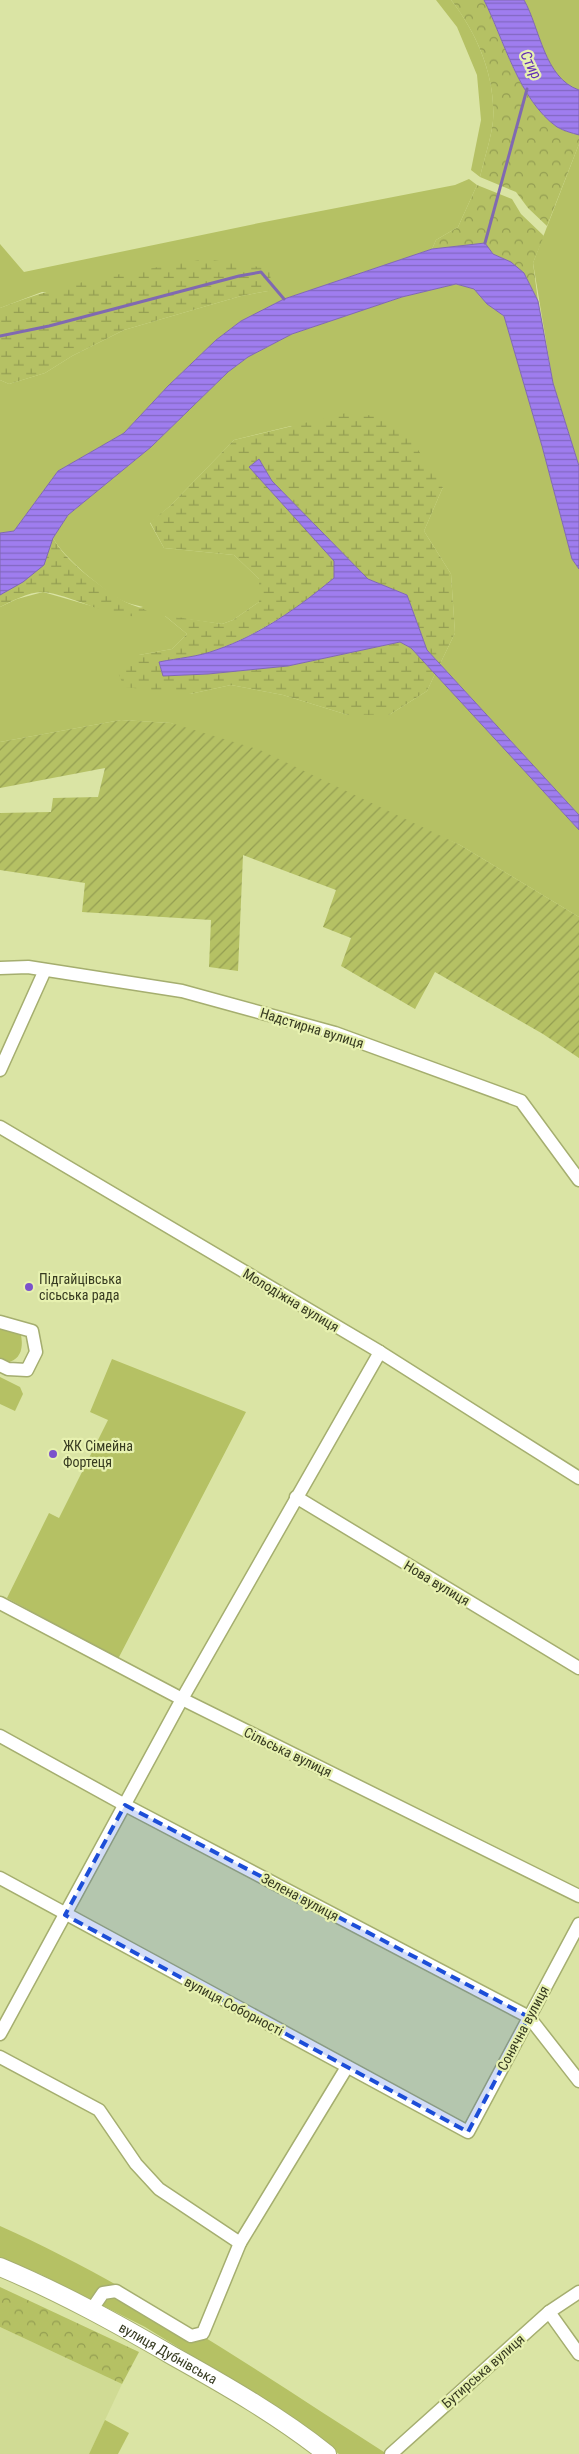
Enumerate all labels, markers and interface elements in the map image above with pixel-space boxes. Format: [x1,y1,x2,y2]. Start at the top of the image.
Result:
water label: Стир [516,48,546,82]
street label: Надстирна вулиця [258,1005,366,1051]
street label: Молодіжна вулиця [240,1265,342,1335]
place label: Підгайцівська сісьська рада [39,1271,122,1303]
marker: Підгайцівська сісьська рада [23,1281,35,1293]
place label: ЖК Сімейна Фортеця [63,1438,133,1470]
marker: ЖК Сімейна Фортеця [47,1448,59,1460]
street label: Нова вулиця [401,1557,473,1609]
street label: Сільська вулиця [241,1724,335,1780]
street label: Зелена вулиця [258,1870,342,1924]
street label: вулиця Соборності [182,1973,286,2039]
street label: Сонячна вулиця [494,1983,552,2073]
street label: вулиця Дубнівська [116,2319,220,2387]
street label: Бутирська вулиця [438,2331,528,2411]

